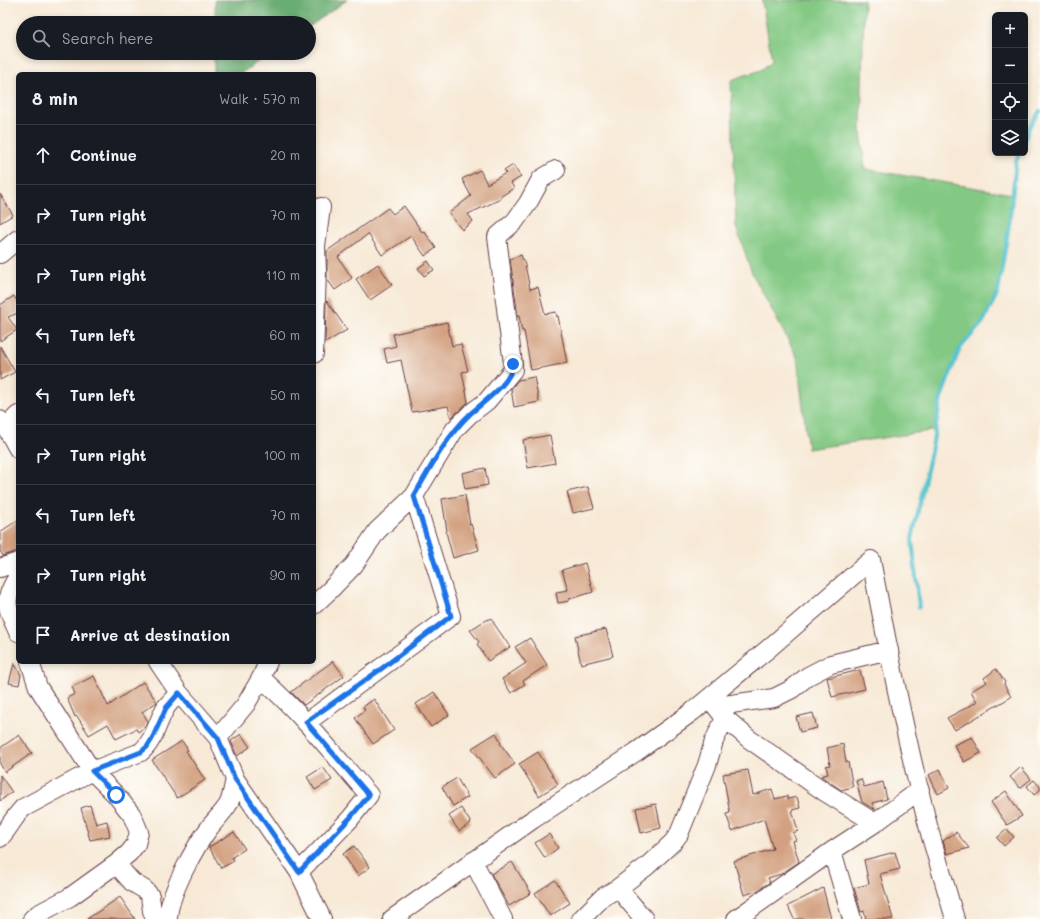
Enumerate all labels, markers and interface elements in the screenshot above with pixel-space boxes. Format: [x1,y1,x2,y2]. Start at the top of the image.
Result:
map controls [992,12,1028,156]
button: + [992,12,1028,48]
search box [16,16,316,60]
icon: search [30,27,52,49]
text: Search here [62,28,153,48]
button: − [992,48,1028,84]
button: locate [992,84,1028,120]
text: 8 min [32,87,78,109]
text: Walk · 570 m [219,90,300,107]
button: layers [992,120,1028,156]
icon: ahead [32,144,54,166]
text: Continue [70,145,137,165]
text: 20 m [270,146,300,163]
icon: right [32,204,54,226]
text: Turn right [70,205,147,225]
text: 70 m [270,206,300,223]
icon: right [32,264,54,286]
text: Turn right [70,265,147,285]
text: 110 m [266,266,300,283]
icon: left [32,324,54,346]
text: Turn left [70,325,135,345]
text: 60 m [270,326,300,343]
route end [504,355,522,373]
icon: left [32,384,54,406]
text: Turn left [70,385,135,405]
text: 50 m [270,386,300,403]
icon: right [32,444,54,466]
text: Turn right [70,445,147,465]
text: 100 m [264,446,300,463]
icon: left [32,504,54,526]
text: Turn left [70,505,135,525]
text: 70 m [270,506,300,523]
icon: right [32,564,54,586]
text: Turn right [70,565,147,585]
text: 90 m [270,566,300,583]
icon: arrive [32,624,54,646]
text: Arrive at destination [70,625,230,645]
route start [107,786,125,804]

